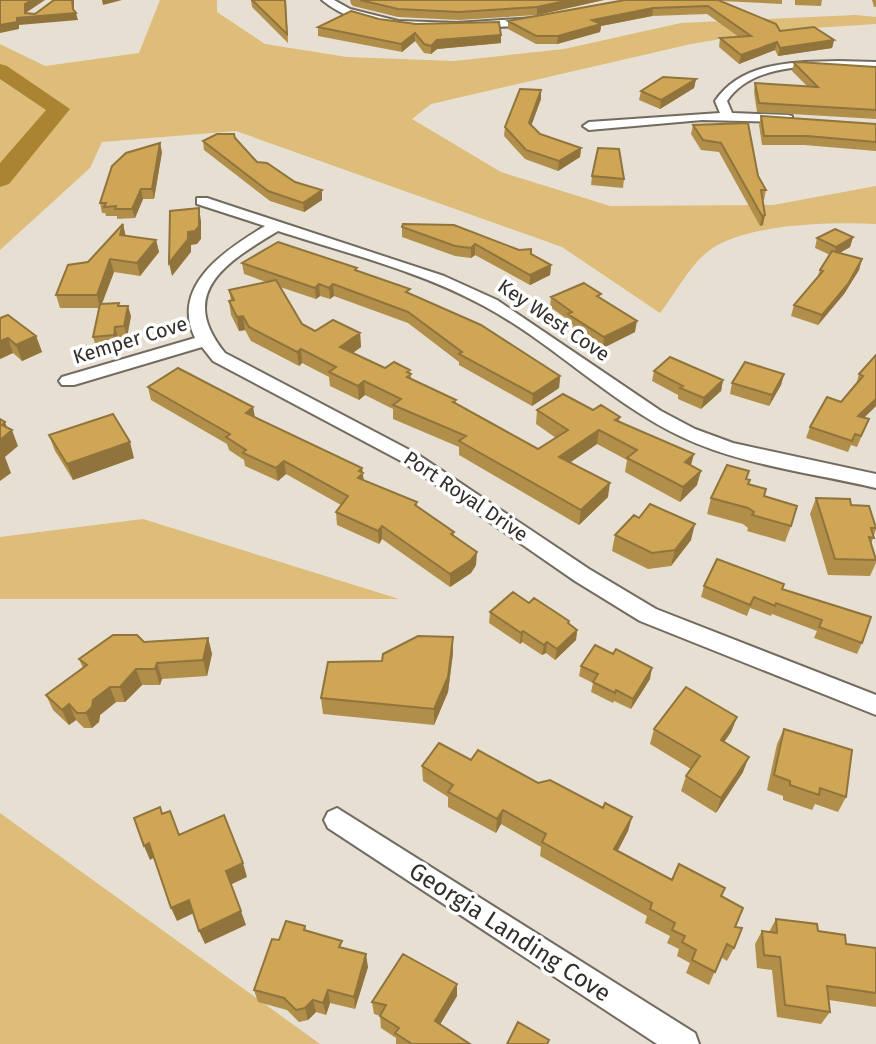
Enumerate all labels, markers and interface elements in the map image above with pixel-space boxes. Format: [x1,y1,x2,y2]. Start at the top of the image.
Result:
street label: Key West Cove [494,274,614,366]
street label: Kemper Cove [70,311,190,369]
street label: Port Royal Drive [399,446,533,546]
street label: Georgia Landing Cove [404,856,616,1008]

